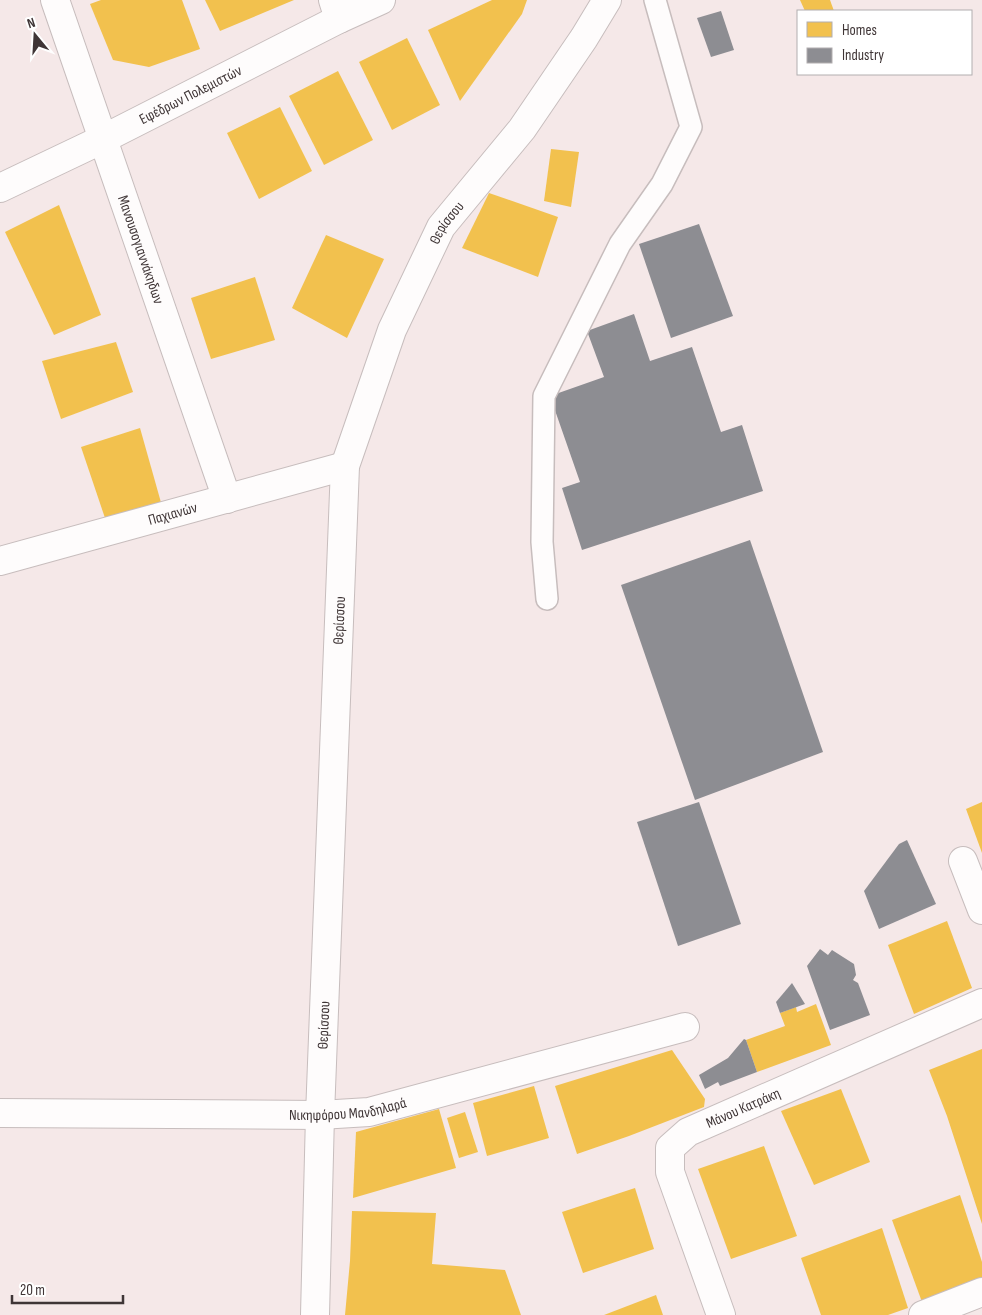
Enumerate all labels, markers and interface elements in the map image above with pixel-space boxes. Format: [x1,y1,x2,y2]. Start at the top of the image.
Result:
north arrow [10,10,60,60]
legend [797,10,972,75]
text: N [25,14,37,32]
text: Homes [842,21,877,40]
text: Industry [842,46,884,65]
street label: Εφέδρων Πολεμιστών [136,61,245,129]
street label: Μανουσογιαννάκηδων [113,193,168,307]
street label: Θερίσσου [425,198,468,247]
street label: Παχιανών [146,498,199,530]
street label: Θερίσσου [329,596,350,645]
street label: Θερίσσου [314,1001,334,1050]
street label: Μάνου Κατράκη [703,1084,783,1133]
street label: Νικηφόρου Μανδηλαρά [289,1093,409,1125]
scale bar [12,1272,124,1304]
text: 20 m [20,1281,45,1300]

